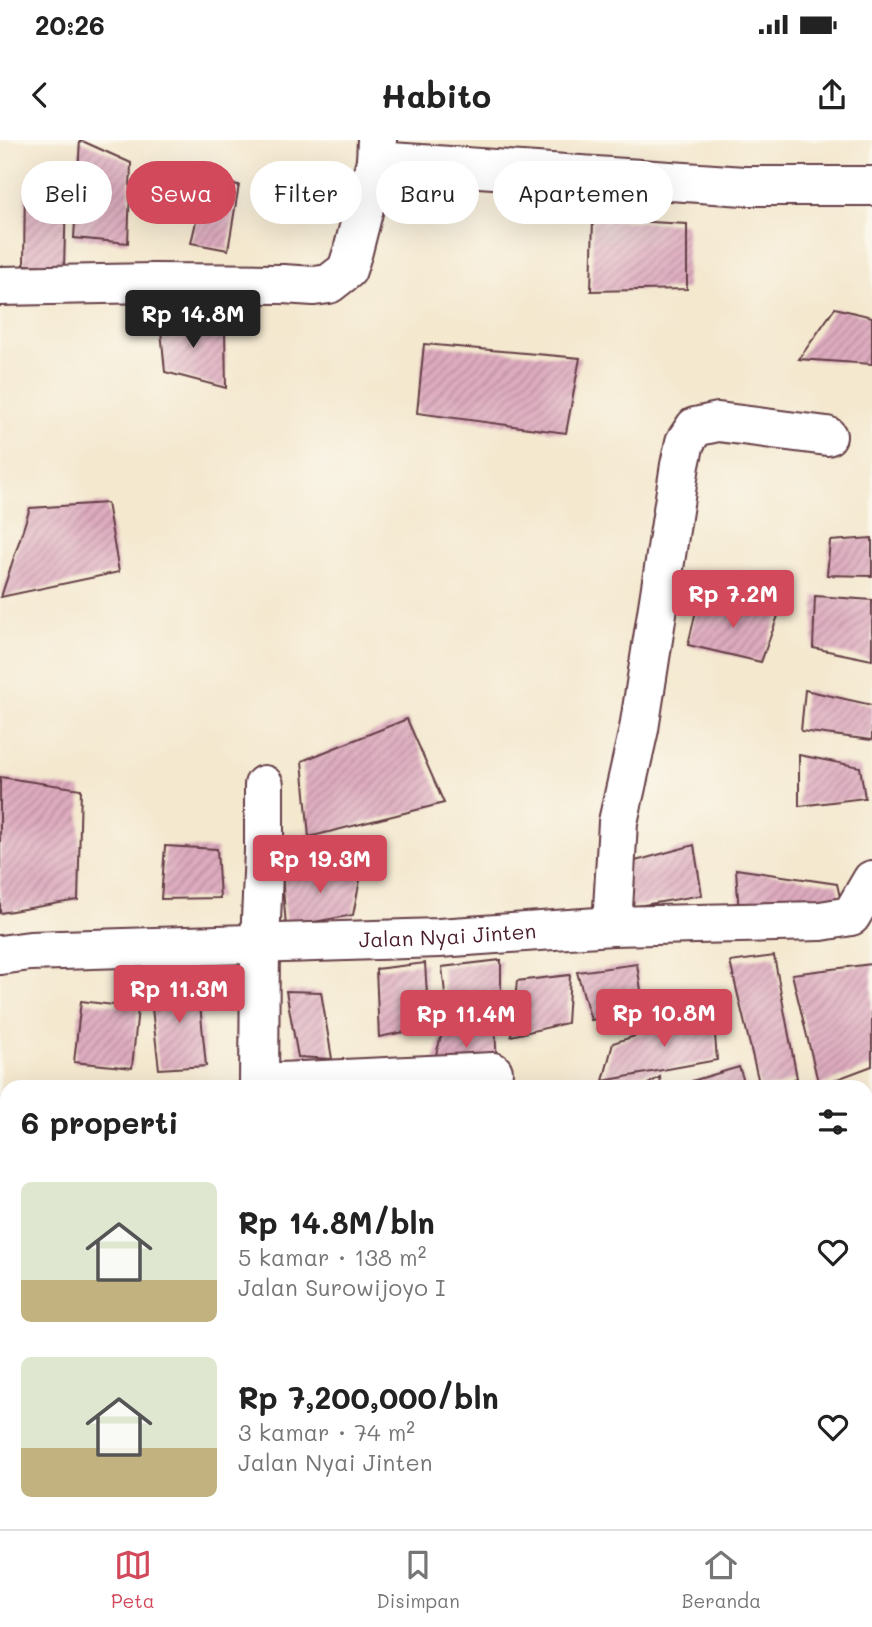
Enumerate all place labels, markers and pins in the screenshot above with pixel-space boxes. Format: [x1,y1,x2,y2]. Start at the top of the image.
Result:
pin: Rp 14.8M [121,290,265,350]
pin: Rp 7.2M [668,570,798,630]
pin: Rp 19.3M [248,836,392,895]
pin: Rp 11.3M [107,966,251,1025]
pin: Rp 11.4M [394,990,538,1050]
pin: Rp 10.8M [592,990,736,1049]

